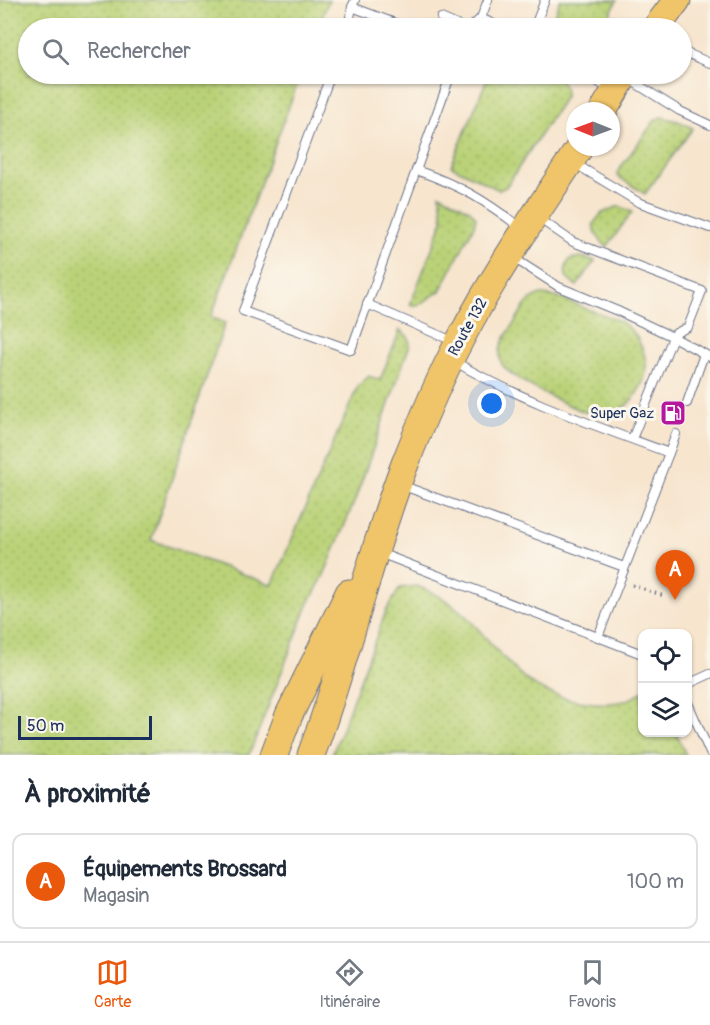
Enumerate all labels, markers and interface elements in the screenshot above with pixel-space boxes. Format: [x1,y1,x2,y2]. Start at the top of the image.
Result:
search box [18,18,692,84]
icon: search [39,35,72,68]
text: Rechercher [87,37,191,65]
north arrow [566,102,620,156]
street label: Route 132 [444,295,492,359]
your location [477,389,506,418]
fuel station icon: Super Gaz [658,398,688,428]
place label: Super Gaz [590,404,654,423]
pin: A [656,550,694,600]
map controls [638,629,692,737]
button: locate [638,629,692,683]
button: layers [638,683,692,737]
scale bar [18,713,152,740]
text: 50 m [27,716,64,736]
text: À proximité [24,778,151,810]
text: Équipements Brossard [83,855,287,883]
text: A [39,869,52,894]
text: 100 m [627,869,684,894]
text: Magasin [83,883,150,908]
tab: Carte [94,956,131,1012]
tab: Itinéraire [320,956,380,1012]
tab: Favoris [568,956,616,1012]

